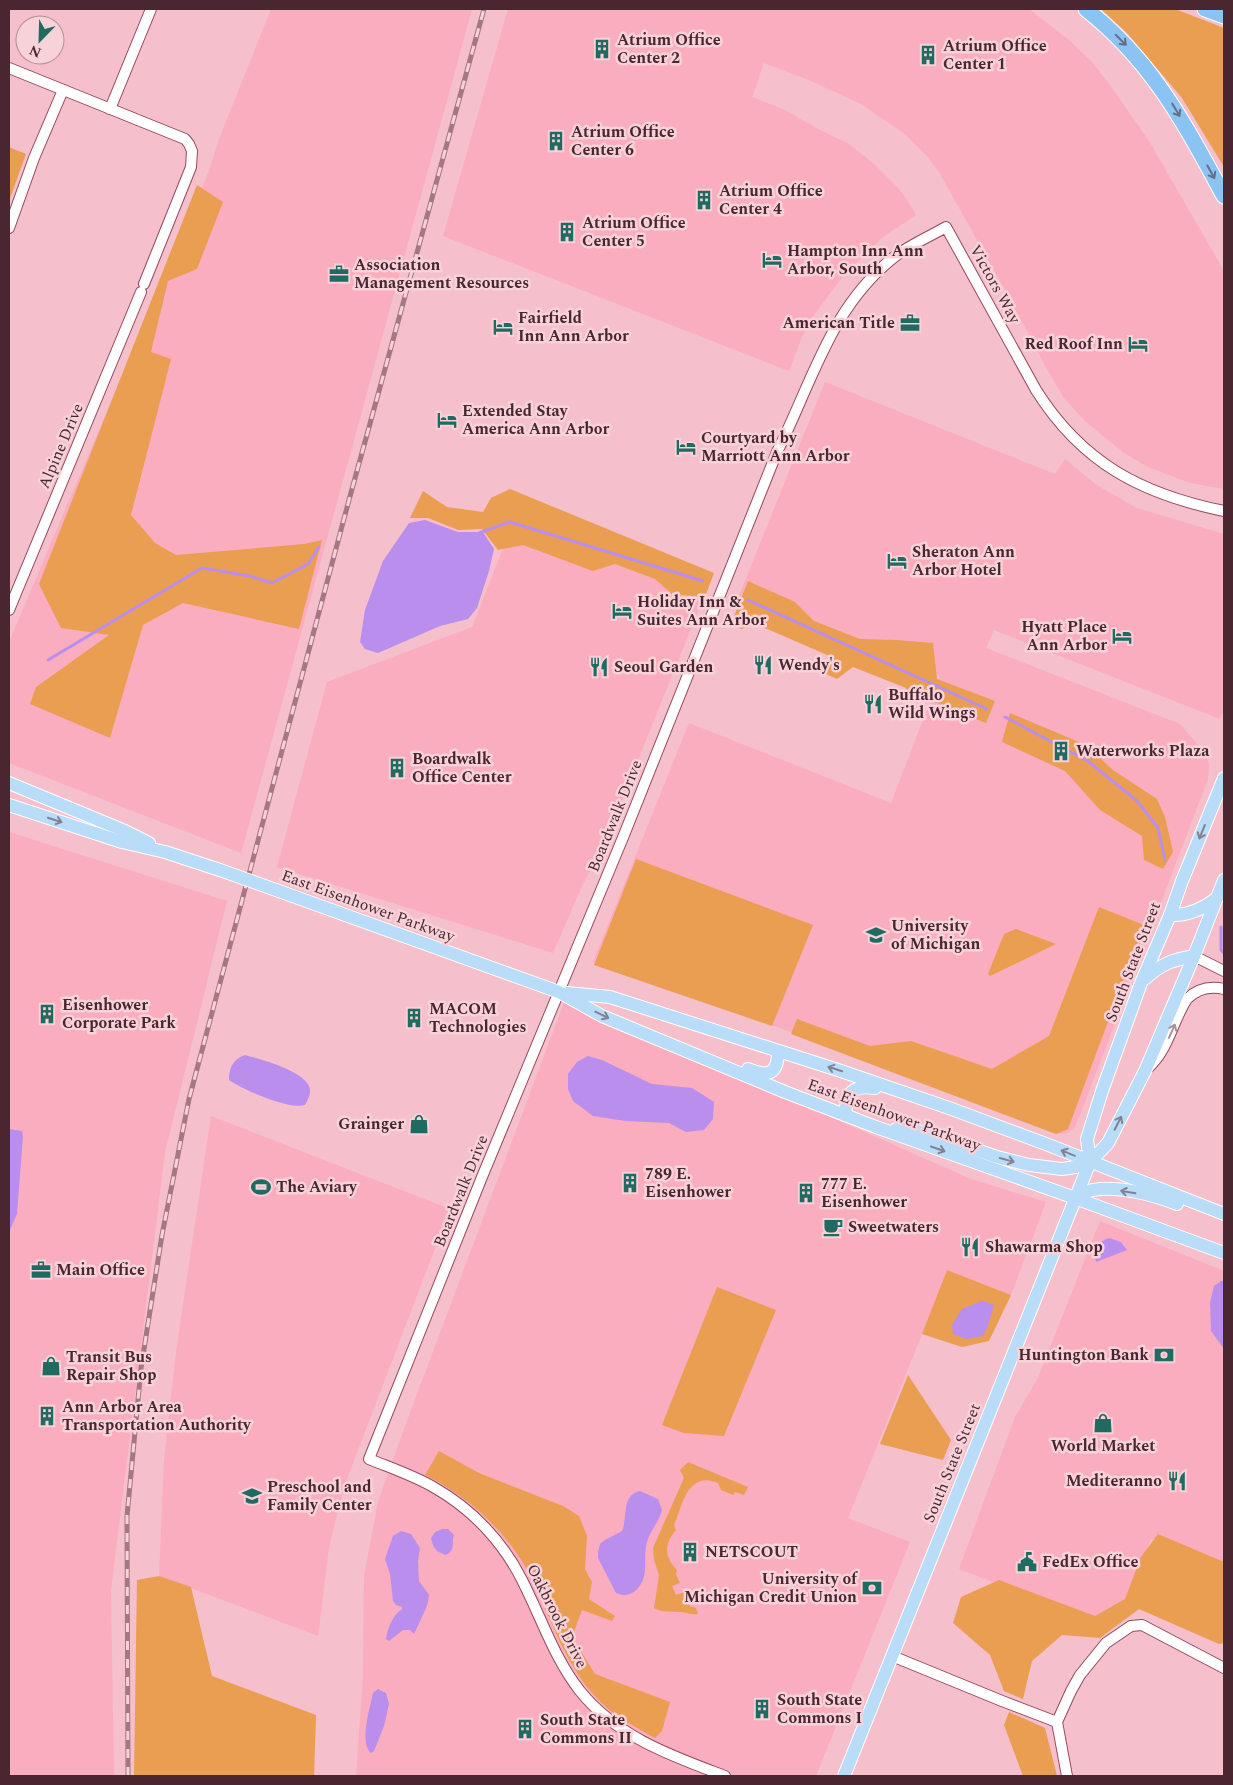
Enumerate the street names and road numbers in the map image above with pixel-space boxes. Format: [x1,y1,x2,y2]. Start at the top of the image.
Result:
street label: Victors Way [963,240,1027,329]
street label: Alpine Drive [32,399,90,493]
street label: Boardwalk Drive [582,756,648,876]
street label: East Eisenhower Parkway [278,863,459,949]
street label: South State Street [1099,898,1167,1026]
street label: East Eisenhower Parkway [804,1072,985,1158]
street label: Boardwalk Drive [428,1131,494,1251]
street label: South State Street [917,1399,987,1526]
street label: Oakbrook Drive [520,1560,594,1672]

